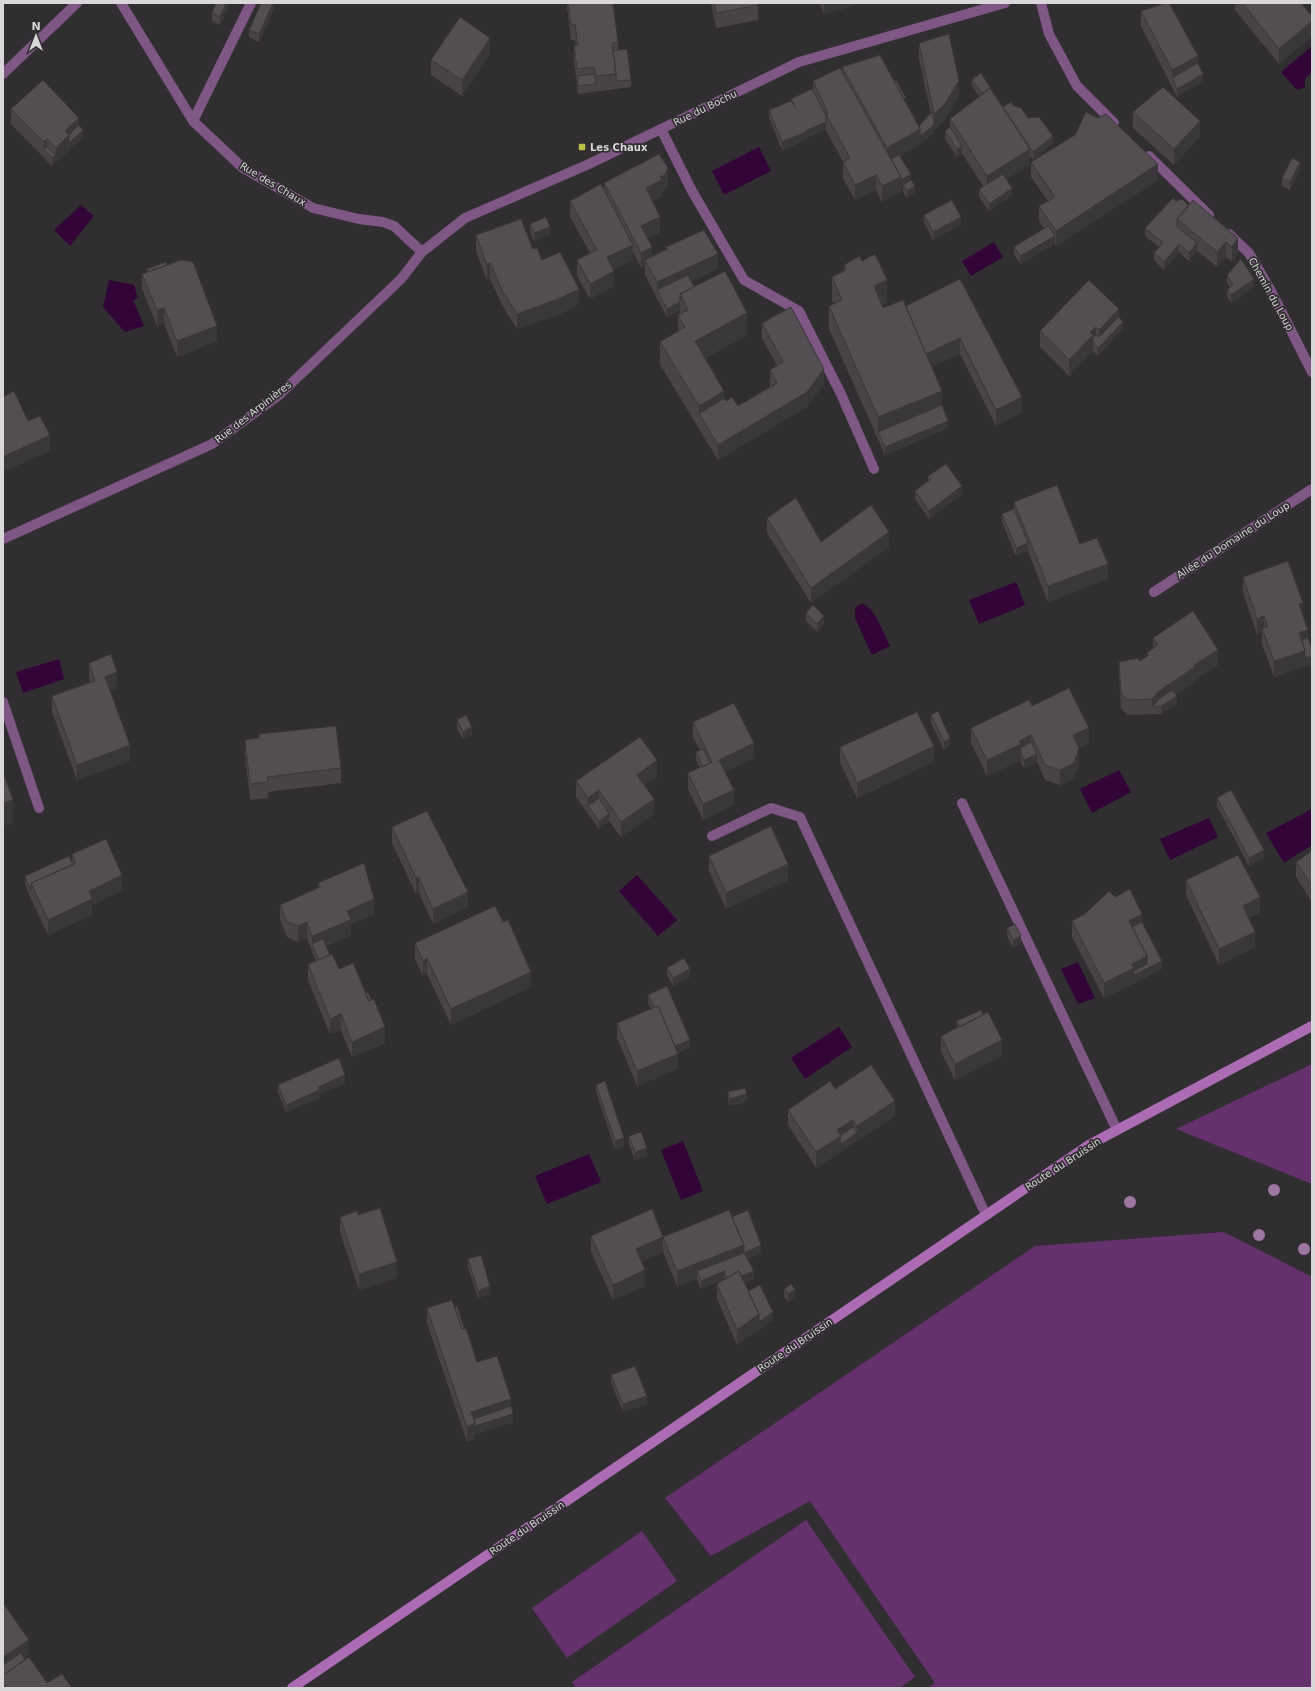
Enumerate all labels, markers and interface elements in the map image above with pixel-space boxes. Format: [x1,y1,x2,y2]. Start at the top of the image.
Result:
north arrow [16,16,56,56]
text: N [31,20,41,33]
street label: Rue du Bochu [671,88,739,128]
marker: Les Chaux [577,142,587,152]
place label: Les Chaux [590,142,648,153]
street label: Rue des Chaux [238,160,308,208]
street label: Chemin du Loup [1246,256,1296,332]
street label: Rue des Arpinières [213,379,293,445]
street label: Allée du Domaine du Loup [1175,499,1291,581]
street label: Route du Bruissin [1023,1136,1103,1192]
street label: Route du Bruissin [756,1316,834,1374]
street label: Route du Bruissin [488,1499,566,1557]

